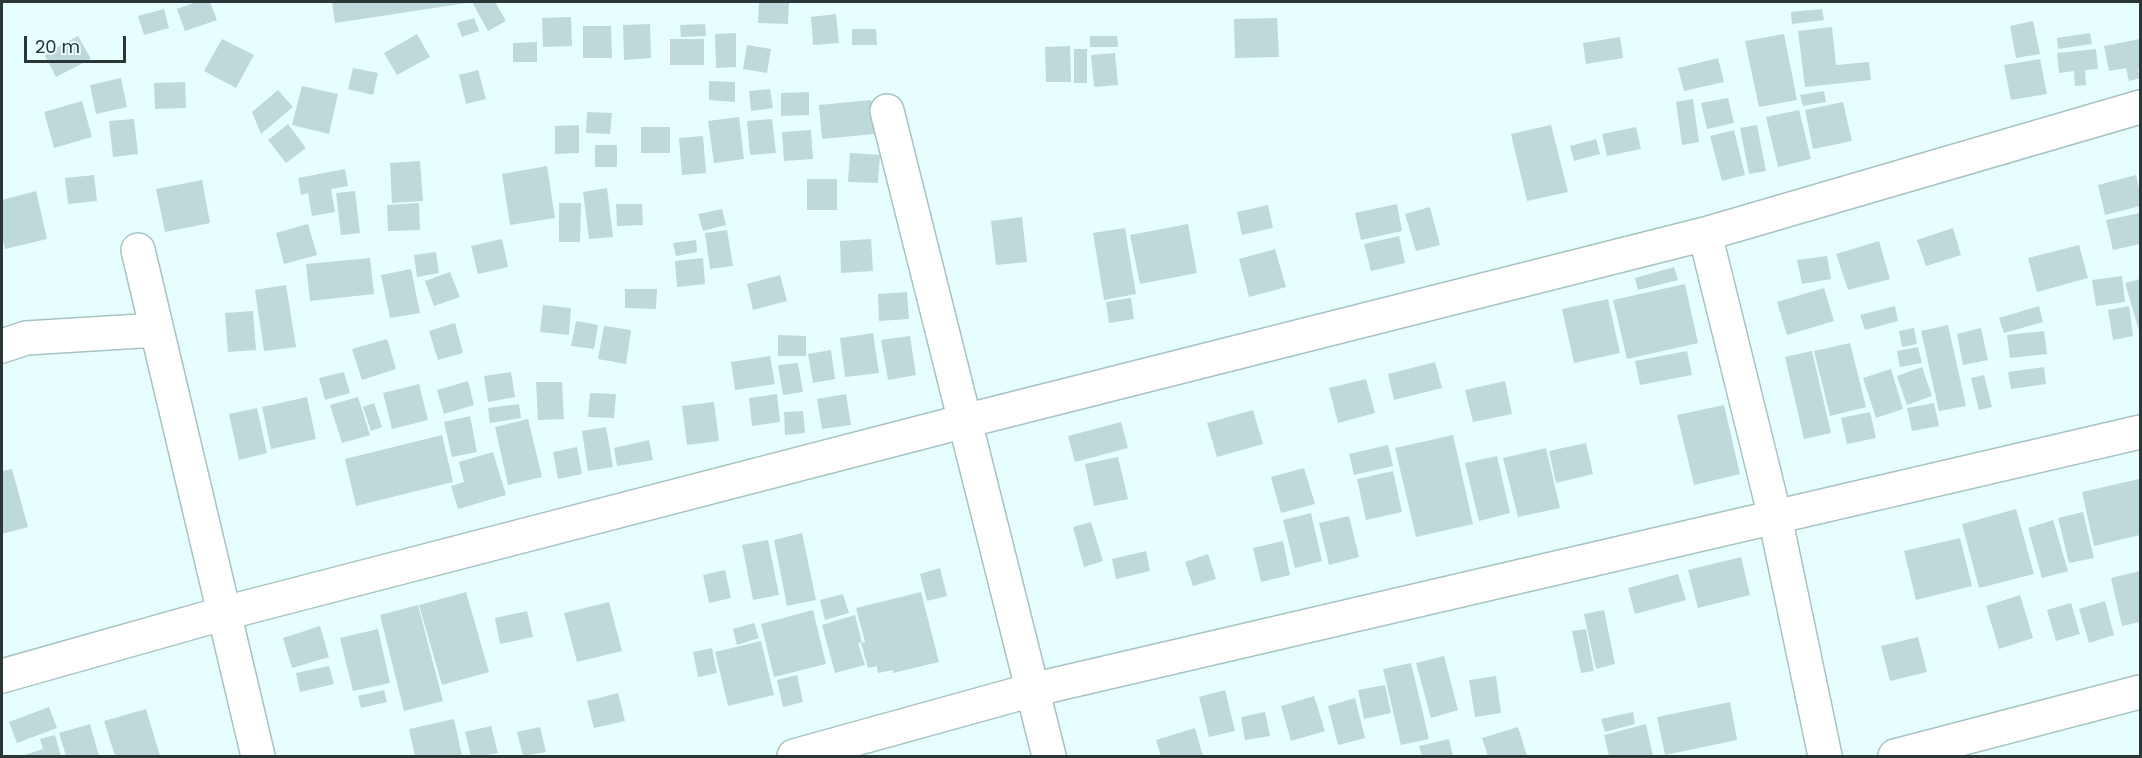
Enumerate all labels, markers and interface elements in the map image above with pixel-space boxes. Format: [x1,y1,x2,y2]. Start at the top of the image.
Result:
scale bar [27,24,129,62]
text: 20 m [35,34,80,59]

